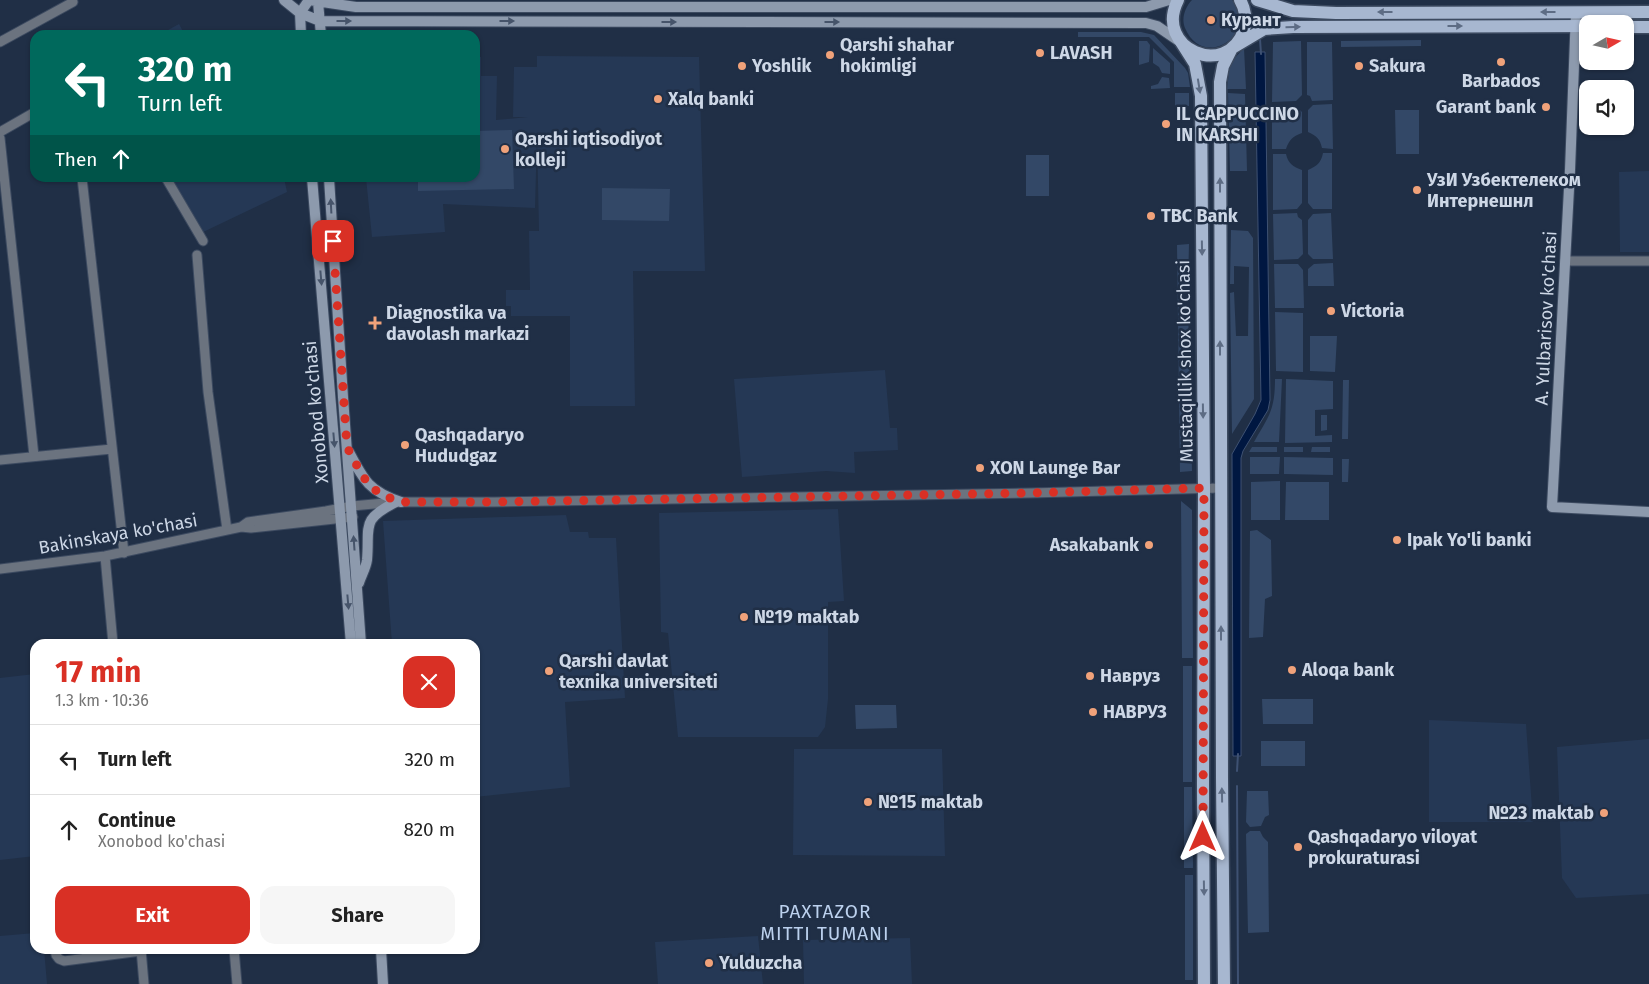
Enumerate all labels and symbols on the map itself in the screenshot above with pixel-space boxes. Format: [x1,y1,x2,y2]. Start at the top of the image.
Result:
one-way arrow [1377,8,1393,16]
one-way arrow [1540,8,1556,16]
place label: Курант [1221,9,1281,31]
marker: Курант [1205,14,1217,26]
north arrow [1579,15,1634,70]
one-way arrow [337,17,353,25]
one-way arrow [499,17,515,25]
one-way arrow [662,18,678,26]
one-way arrow [824,18,840,26]
one-way arrow [1447,22,1463,30]
one-way arrow [1285,23,1301,31]
place label: Qarshi shahar hokimligi [840,34,955,77]
place label: LAVASH [1050,42,1112,64]
marker: LAVASH [1034,47,1046,59]
marker: Qarshi shahar hokimligi [824,49,836,61]
place label: Yoshlik [751,55,813,77]
place label: Sakura [1369,55,1426,77]
marker: Barbados [1495,56,1507,68]
marker: Yoshlik [736,60,748,72]
marker: Sakura [1353,60,1365,72]
place label: Barbados [1462,70,1541,92]
one-way arrow [1195,78,1203,94]
place label: Xalq banki [667,88,754,110]
marker: Xalq banki [652,93,664,105]
place label: Garant bank [1436,96,1537,118]
marker: Garant bank [1540,101,1552,113]
place label: IL CAPPUCCINO IN KARSHI [1176,103,1299,146]
marker: IL CAPPUCCINO IN KARSHI [1160,118,1172,130]
place label: Qarshi iqtisodiyot kolleji [515,128,663,171]
marker: Qarshi iqtisodiyot kolleji [499,143,511,155]
place label: УзИ Узбектелеком Интернешнл [1426,169,1581,212]
one-way arrow [1216,177,1224,193]
marker: УзИ Узбектелеком Интернешнл [1411,184,1423,196]
one-way arrow [326,198,334,214]
place label: TBC Bank [1161,205,1239,227]
marker: TBC Bank [1145,210,1157,222]
pin [312,220,354,262]
street label: A. Yulbarisov ko'chasi [1530,230,1562,406]
one-way arrow [1198,240,1206,256]
street label: Mustaqillik shox ko'chasi [1172,259,1198,463]
one-way arrow [317,271,325,287]
place label: Victoria [1340,300,1404,322]
place label: Diagnostika va davolash markazi [386,302,529,345]
marker: Victoria [1325,305,1337,317]
marker: Diagnostika va davolash markazi [368,316,382,330]
street label: Xonobod ko'chasi [299,340,333,484]
one-way arrow [1216,340,1224,356]
one-way arrow [1199,403,1207,419]
place label: Qashqadaryo Hududgaz [415,424,524,467]
one-way arrow [331,433,339,449]
marker: Qashqadaryo Hududgaz [399,439,411,451]
place label: XON Launge Bar [989,457,1121,479]
marker: XON Launge Bar [974,462,986,474]
street label: Bakinskaya ko'chasi [37,509,199,559]
place label: Ipak Yo'li banki [1407,529,1532,551]
one-way arrow [350,534,358,550]
place label: Asakabank [1049,534,1140,556]
marker: Ipak Yo'li banki [1391,534,1403,546]
marker: Asakabank [1143,539,1155,551]
one-way arrow [344,595,352,611]
place label: №19 maktab [754,606,860,628]
marker: №19 maktab [738,611,750,623]
one-way arrow [1217,625,1225,641]
place label: Qarshi davlat texnika universiteti [559,650,718,693]
place label: Aloqa bank [1301,659,1395,681]
marker: Aloqa bank [1286,664,1298,676]
marker: Qarshi davlat texnika universiteti [543,665,555,677]
place label: Навруз [1100,665,1161,687]
marker: Навруз [1084,670,1096,682]
place label: НАВРУЗ [1103,701,1167,723]
marker: НАВРУЗ [1087,706,1099,718]
one-way arrow [1218,787,1226,803]
place label: №15 maktab [878,791,983,813]
marker: №15 maktab [862,796,874,808]
place label: №23 maktab [1488,802,1594,824]
marker: №23 maktab [1598,807,1610,819]
position arrow [1176,810,1228,862]
place label: Qashqadaryo viloyat prokuraturasi [1308,826,1478,869]
marker: Qashqadaryo viloyat prokuraturasi [1292,841,1304,853]
one-way arrow [1200,880,1208,896]
district label: PAXTAZOR MITTI TUMANI [760,900,890,945]
place label: Yulduzcha [718,952,802,974]
marker: Yulduzcha [703,957,715,969]

